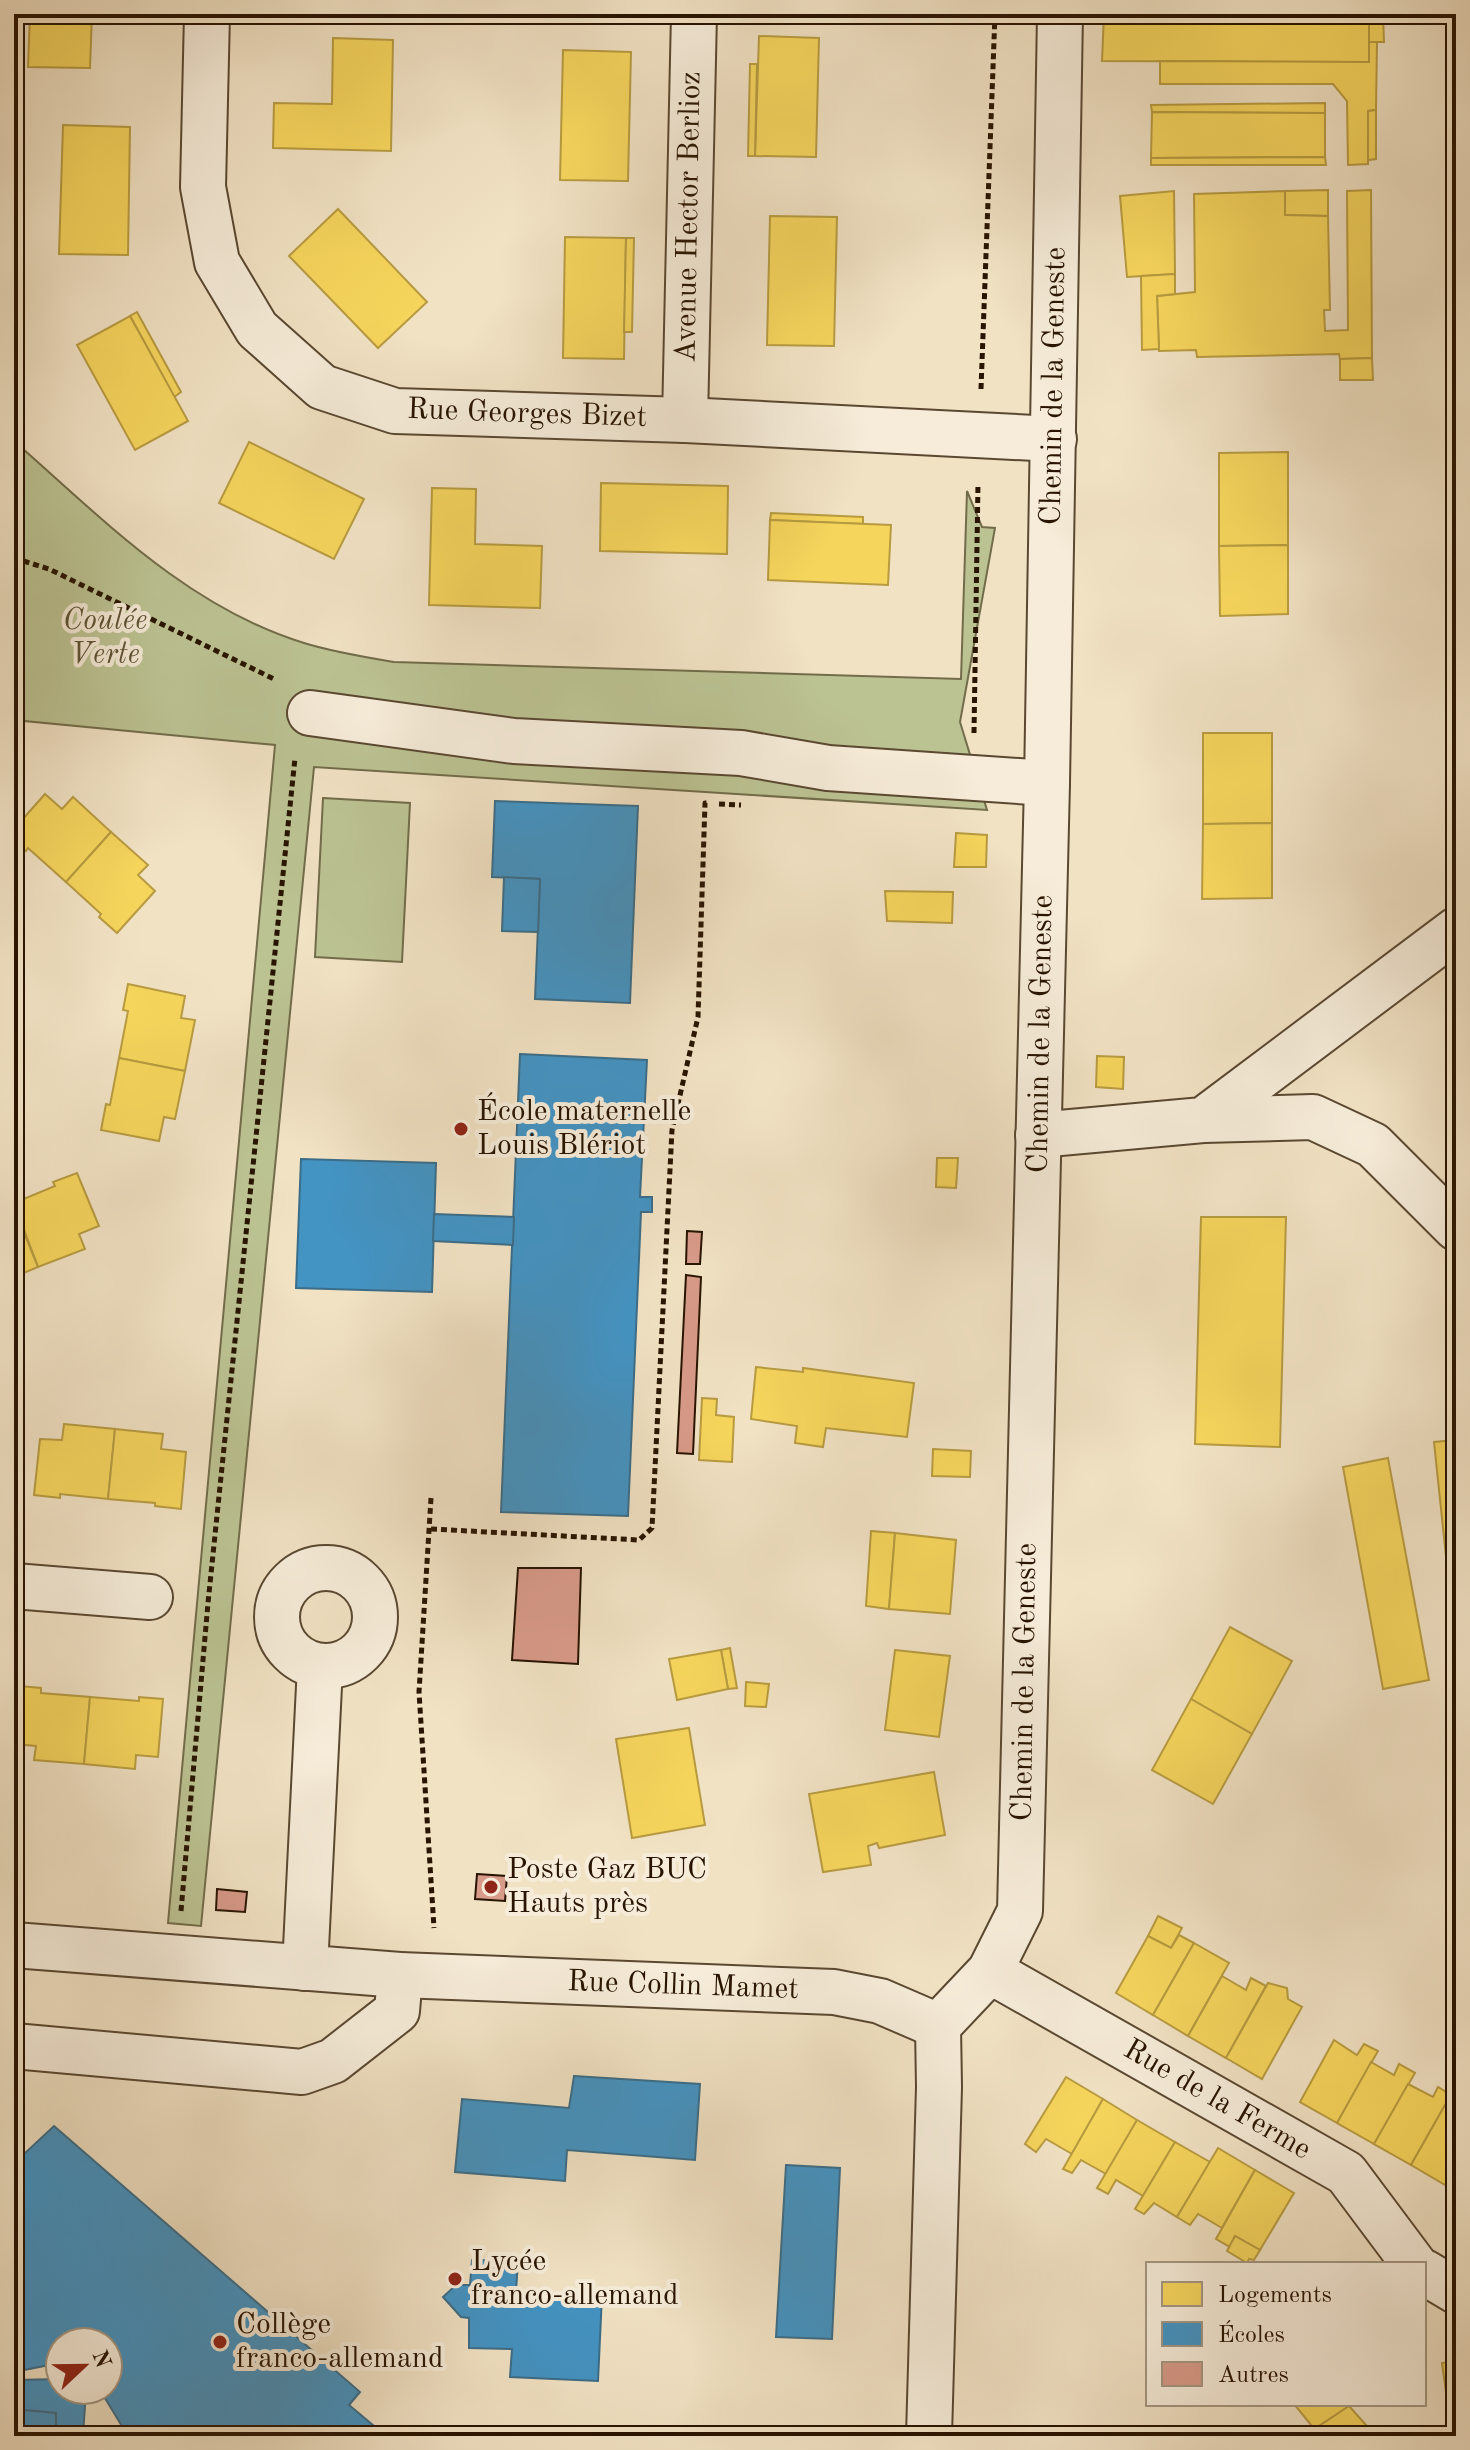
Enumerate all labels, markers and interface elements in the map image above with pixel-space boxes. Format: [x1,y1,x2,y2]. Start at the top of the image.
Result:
street label: Avenue Hector Berlioz [671,71,707,363]
street label: Chemin de la Geneste [1037,246,1071,526]
street label: Rue Georges Bizet [407,395,647,433]
park label: Coulée Verte [63,606,147,670]
street label: Chemin de la Geneste [1024,894,1058,1174]
place label: École maternelle Louis Blériot [477,1092,691,1161]
marker: École maternelle Louis Blériot [452,1120,470,1138]
street label: Chemin de la Geneste [1008,1542,1042,1822]
place label: Poste Gaz BUC Hauts près [507,1855,707,1919]
marker: Poste Gaz BUC Hauts près [482,1878,500,1896]
street label: Rue Collin Mamet [567,1967,799,2005]
street label: Rue de la Ferme [1118,2034,1316,2166]
place label: Lycée franco-allemand [471,2247,679,2311]
legend [1146,2262,1426,2406]
marker: Lycée franco-allemand [446,2270,464,2288]
text: Logements [1218,2284,1332,2308]
place label: Collège franco-allemand [236,2310,444,2374]
text: Écoles [1218,2320,1285,2348]
north arrow [44,2326,124,2406]
marker: Collège franco-allemand [211,2333,229,2351]
text: N [87,2347,114,2371]
text: Autres [1218,2364,1289,2388]

